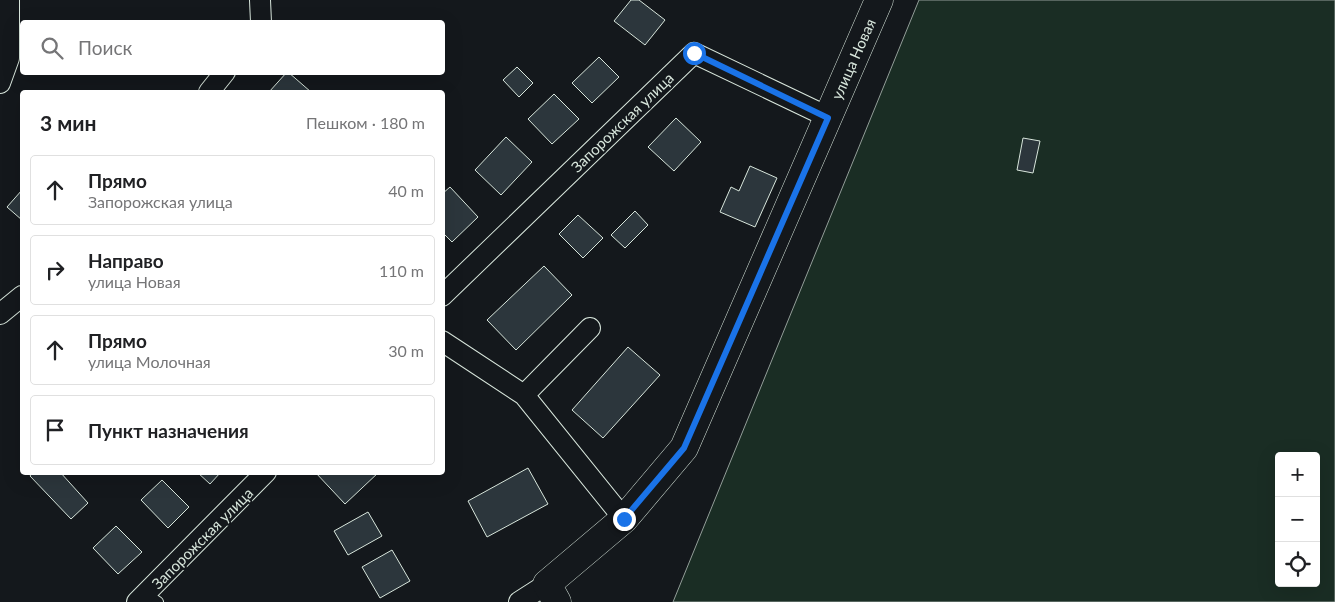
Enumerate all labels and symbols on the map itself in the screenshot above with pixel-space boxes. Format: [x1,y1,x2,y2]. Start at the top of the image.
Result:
street label: улица Новая [827,16,879,102]
route start [683,42,706,65]
street label: Запорожская улица [567,68,677,176]
street label: Запорожская улица [148,484,256,592]
route end [613,508,636,531]

